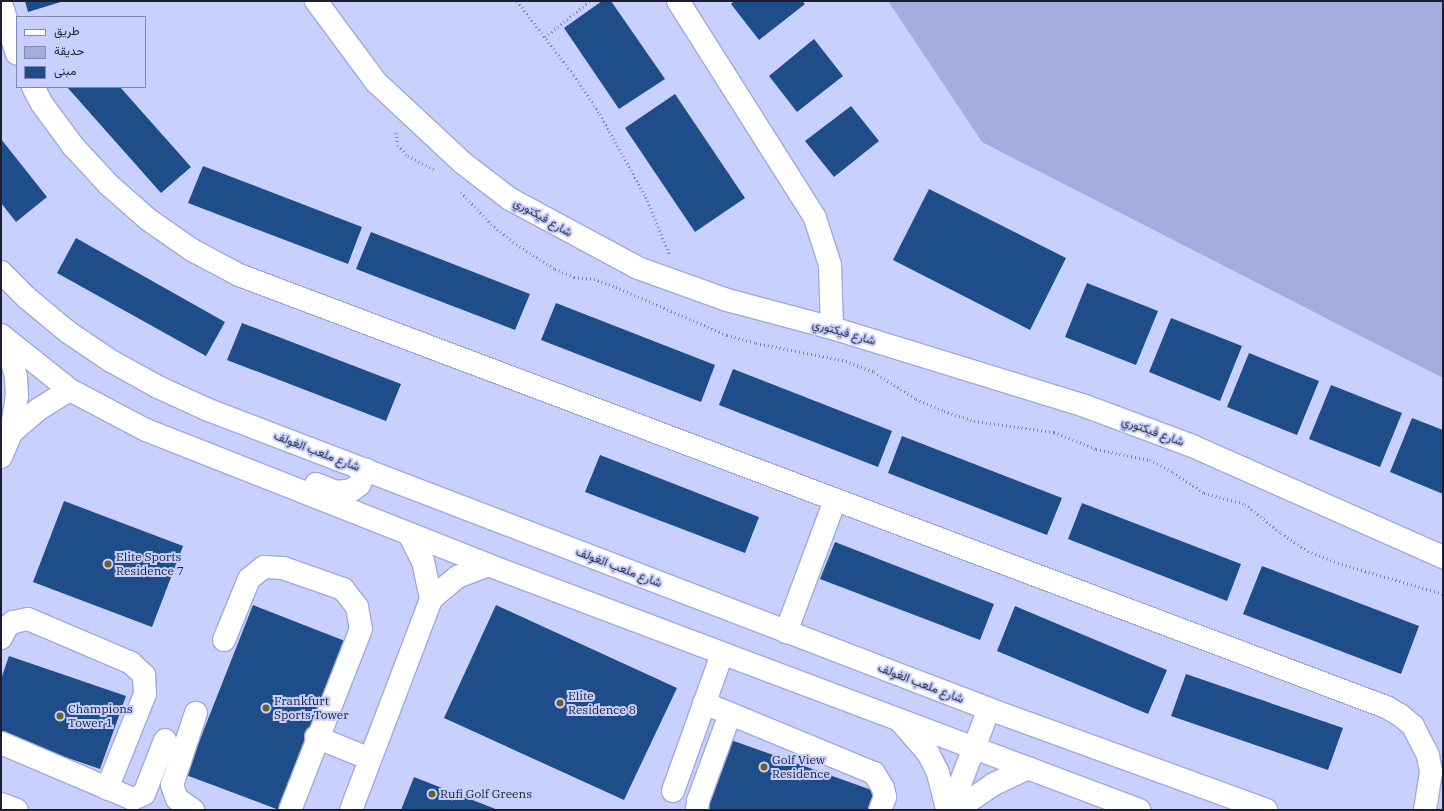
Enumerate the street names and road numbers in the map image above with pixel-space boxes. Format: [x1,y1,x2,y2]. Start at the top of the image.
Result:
street label: شارع فيكتوري [511,194,575,240]
street label: شارع فيكتوري [811,316,877,348]
street label: شارع فيكتوري [1120,413,1186,449]
street label: شارع ملعب الغولف [272,428,362,474]
street label: شارع ملعب الغولف [574,544,664,590]
street label: شارع ملعب الغولف [876,660,966,706]

